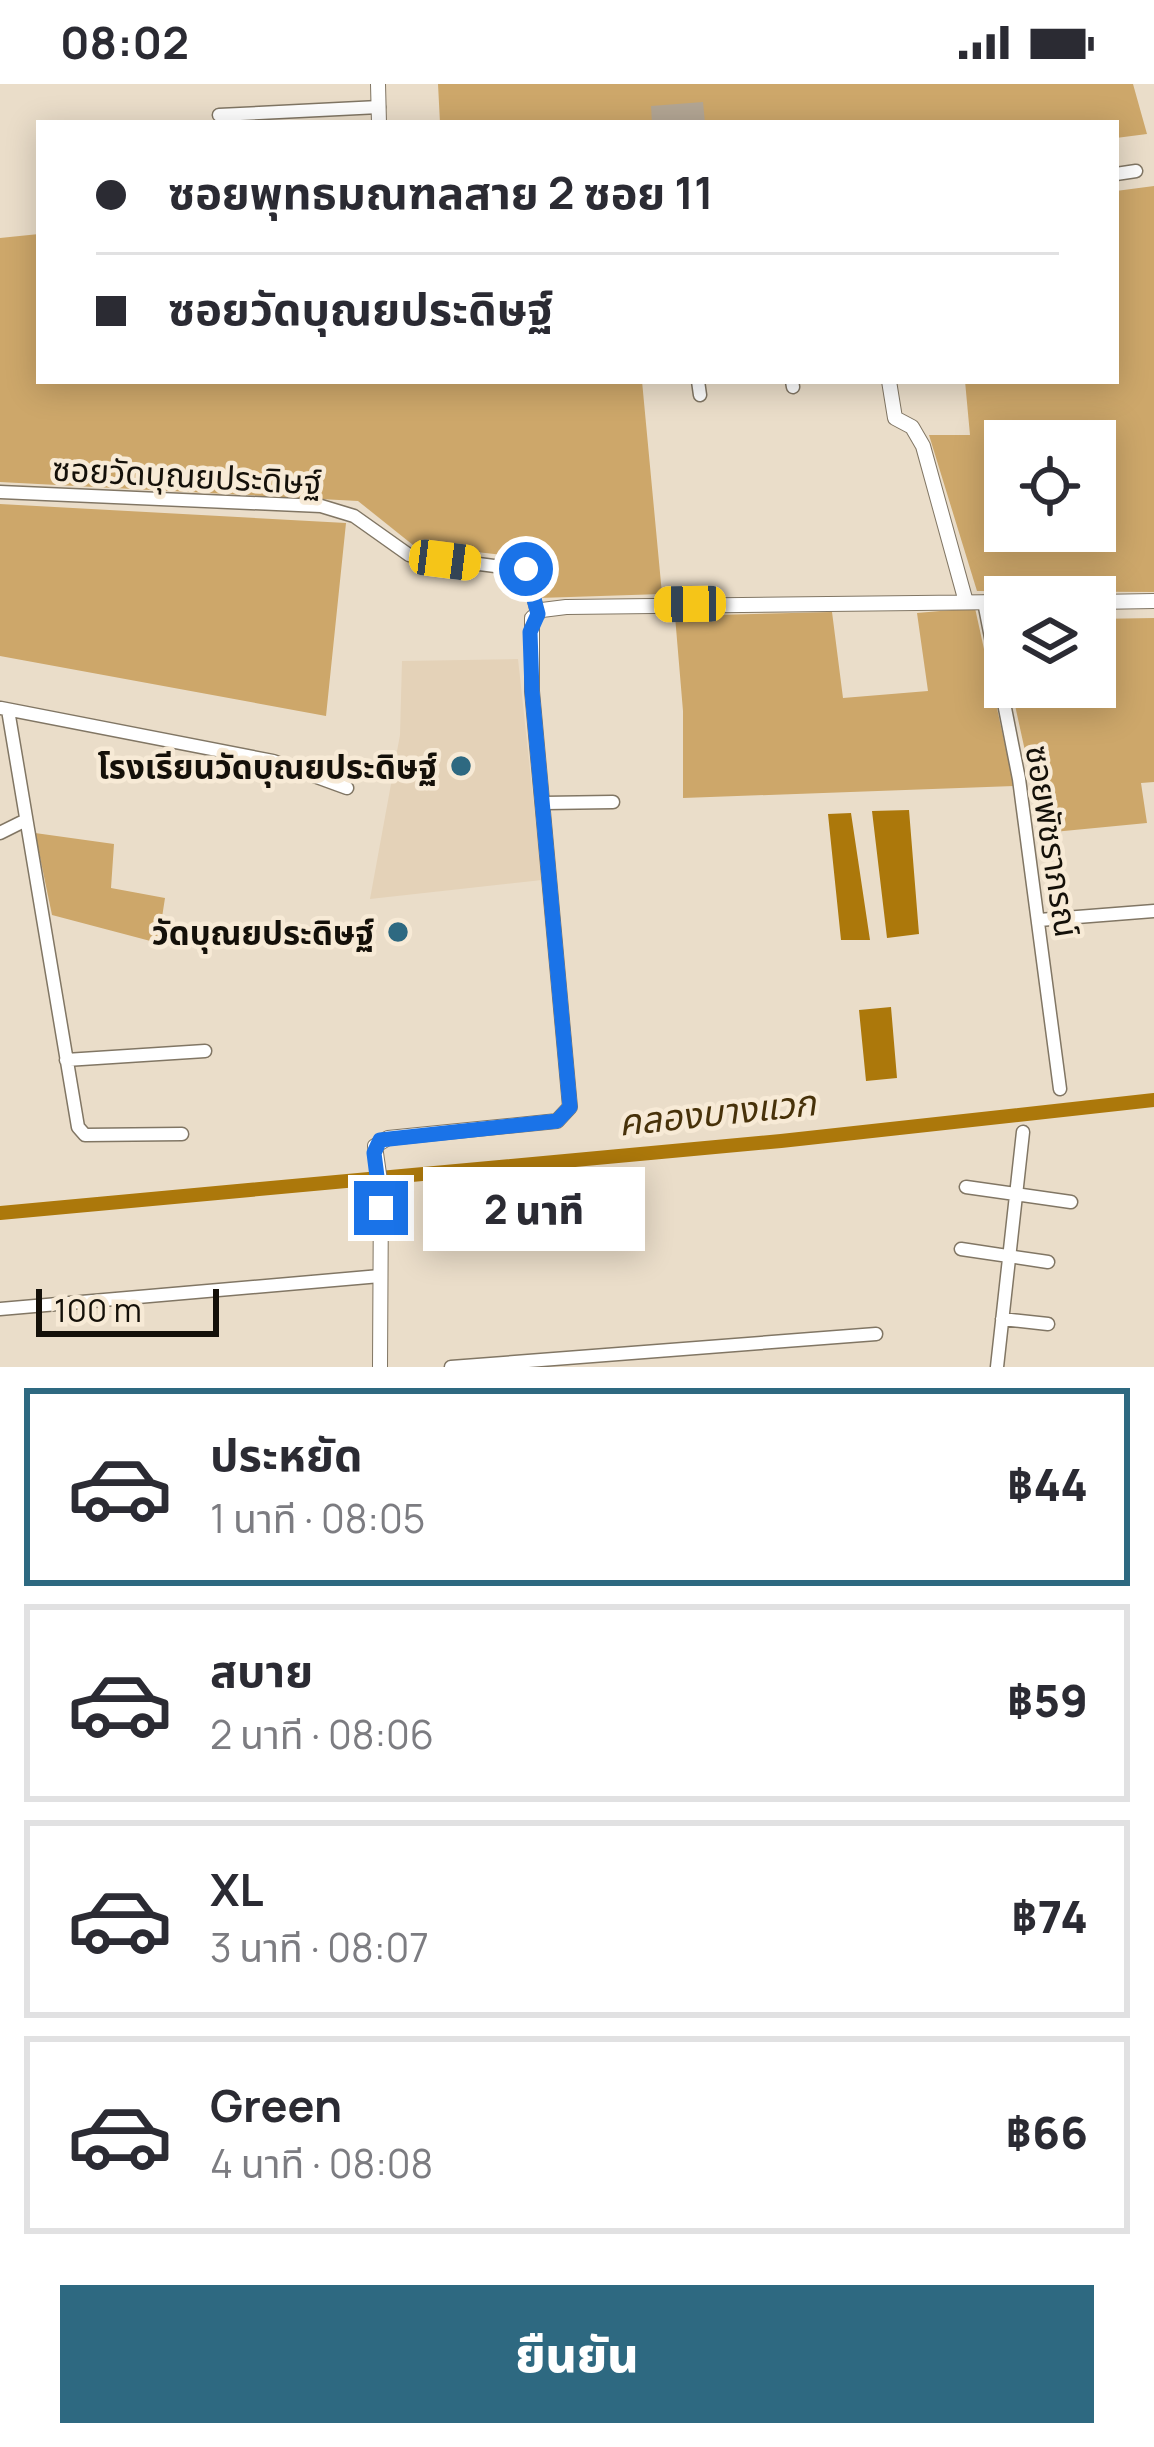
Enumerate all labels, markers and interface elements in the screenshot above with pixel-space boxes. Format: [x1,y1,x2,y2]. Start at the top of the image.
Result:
text: 08:02 [60,11,189,73]
text: ซอยพุทธมณฑลสาย 2 ซอย 11 [168,161,714,223]
text: ซอยวัดบุณยประดิษฐ์ [168,277,553,339]
map controls [984,420,1116,708]
button: locate [984,420,1116,552]
street label: ซอยวัดบุณยประดิษฐ์ [51,445,323,505]
car [407,538,483,582]
route start [499,542,553,596]
button: layers [984,576,1116,708]
car [654,585,726,623]
street label: ซอยพัชราภรณ์ [1016,742,1090,940]
place label: โรงเรียนวัดบุณยประดิษฐ์ [97,744,437,789]
marker: โรงเรียนวัดบุณยประดิษฐ์ [448,753,474,779]
place label: วัดบุณยประดิษฐ์ [152,910,374,955]
marker: วัดบุณยประดิษฐ์ [385,919,411,945]
water label: คลองบางแวก [616,1077,819,1147]
callout: 2 นาที [423,1166,645,1250]
route end [354,1181,408,1235]
text: 2 นาที [484,1182,584,1236]
scale bar [36,1283,219,1336]
text: 100 m [54,1287,142,1332]
text: ประหยัด [210,1423,363,1485]
icon: car [66,1433,174,1541]
text: ฿44 [1007,1453,1088,1515]
text: 1 นาที · 08:05 [210,1491,425,1545]
text: สบาย [210,1639,313,1701]
icon: car [66,1649,174,1757]
text: ฿59 [1007,1669,1088,1731]
text: 2 นาที · 08:06 [210,1707,434,1761]
text: XL [210,1858,264,1920]
icon: car [66,1865,174,1973]
text: ฿74 [1011,1885,1088,1947]
text: 3 นาที · 08:07 [210,1920,429,1974]
text: Green [210,2074,342,2136]
icon: car [66,2081,174,2189]
text: ฿66 [1006,2101,1088,2163]
text: 4 นาที · 08:08 [210,2136,433,2190]
button: ยืนยัน [60,2285,1094,2423]

